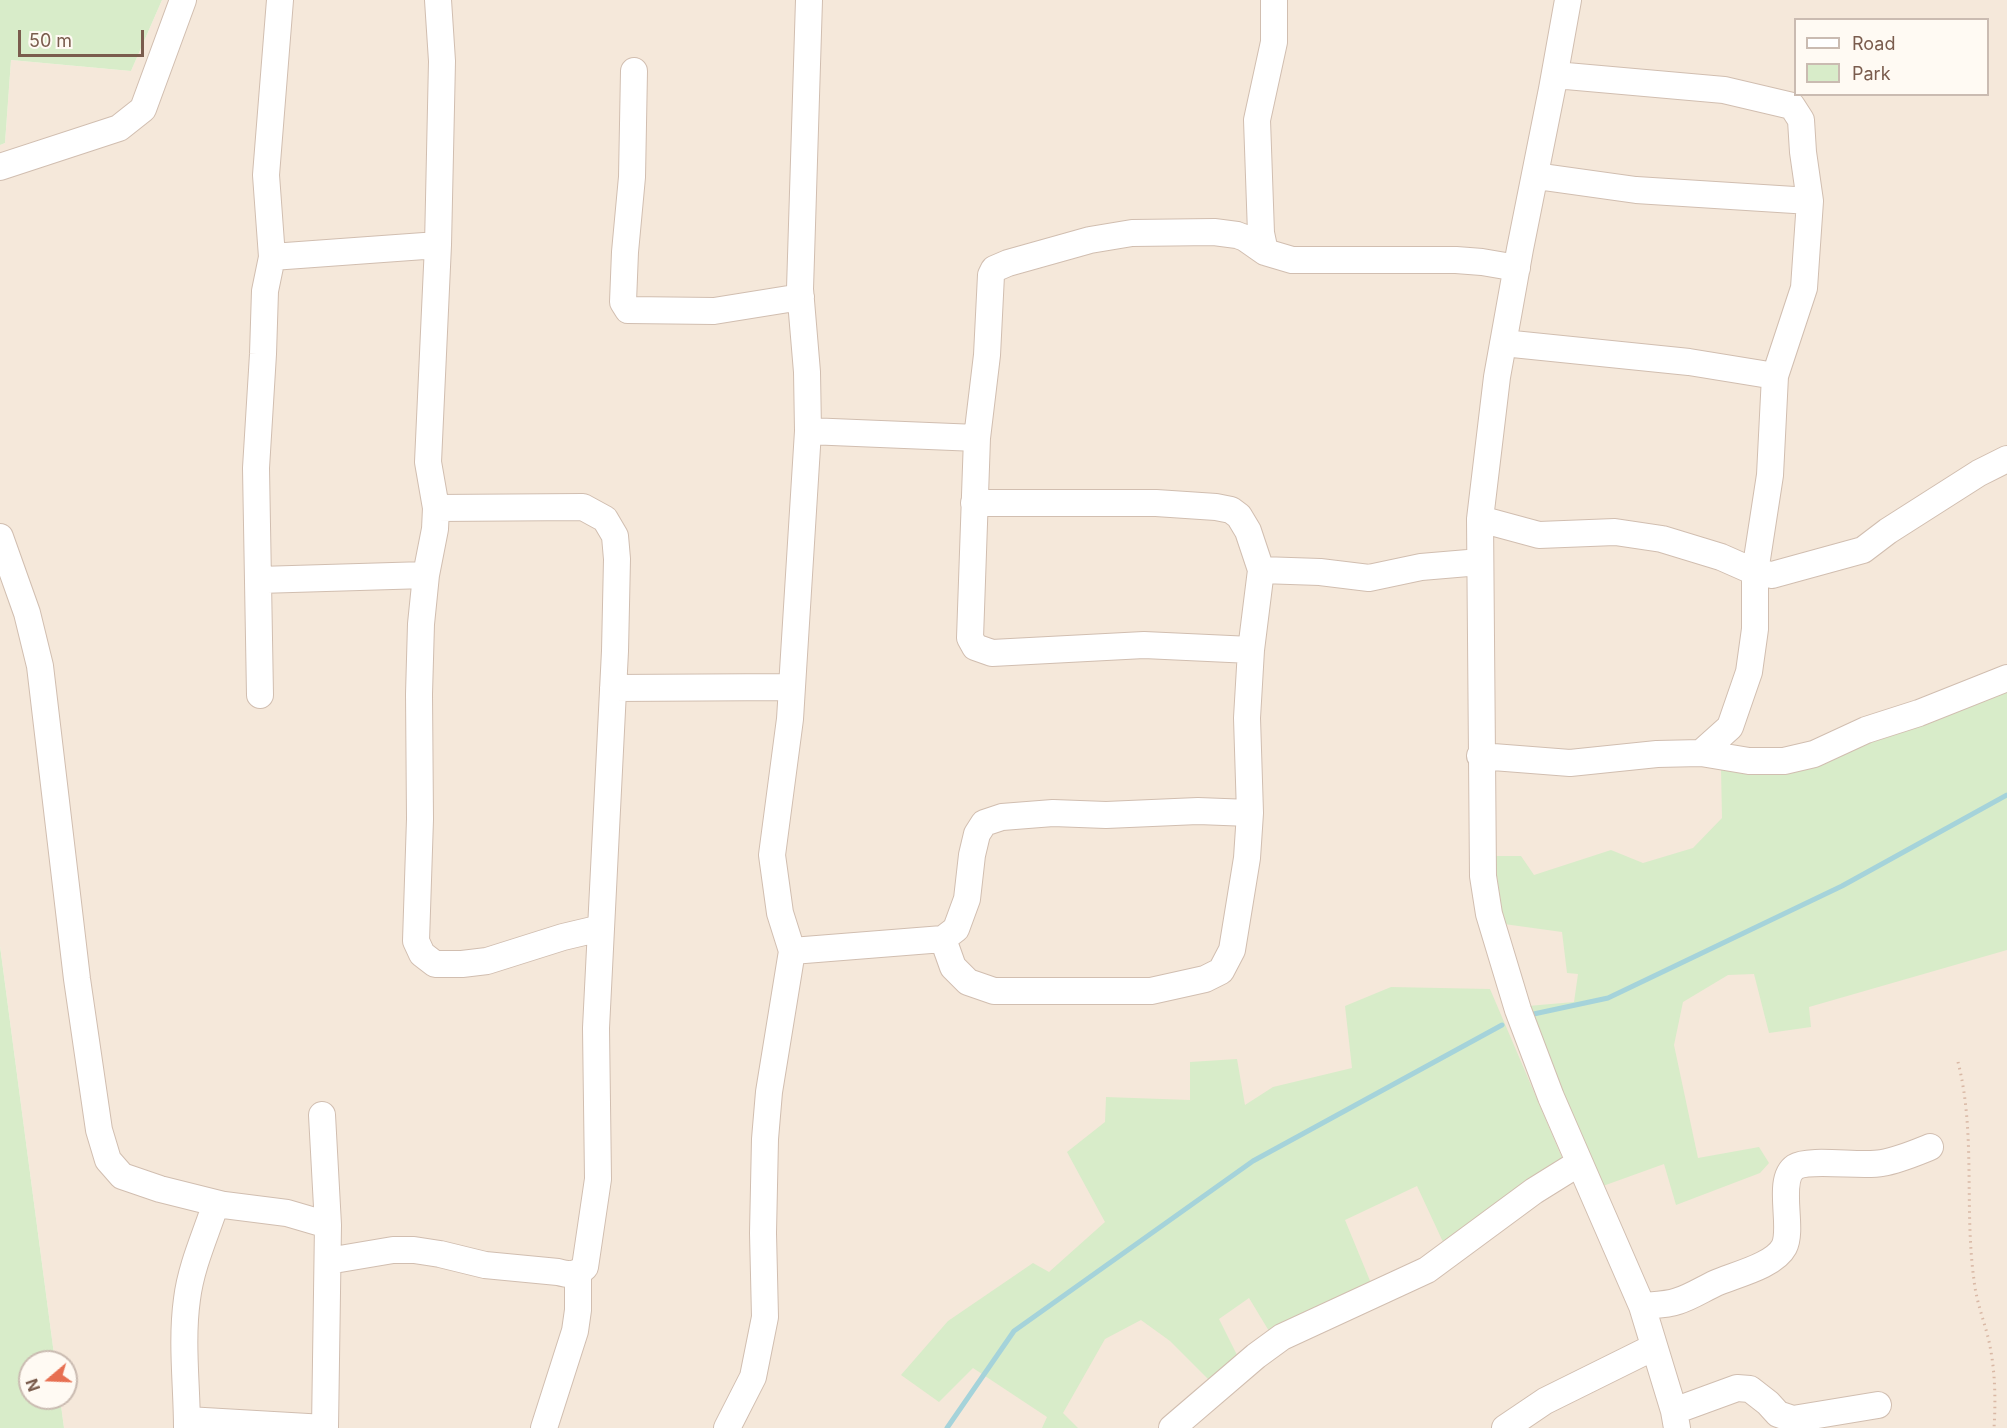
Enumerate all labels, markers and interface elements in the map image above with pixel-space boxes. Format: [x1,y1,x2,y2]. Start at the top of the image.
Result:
scale bar [21,18,147,56]
legend [1794,18,1989,96]
text: 50 m [29,30,72,51]
text: Road [1852,33,1895,54]
text: Park [1852,63,1891,84]
north arrow [18,1350,78,1410]
text: N [21,1376,44,1394]

